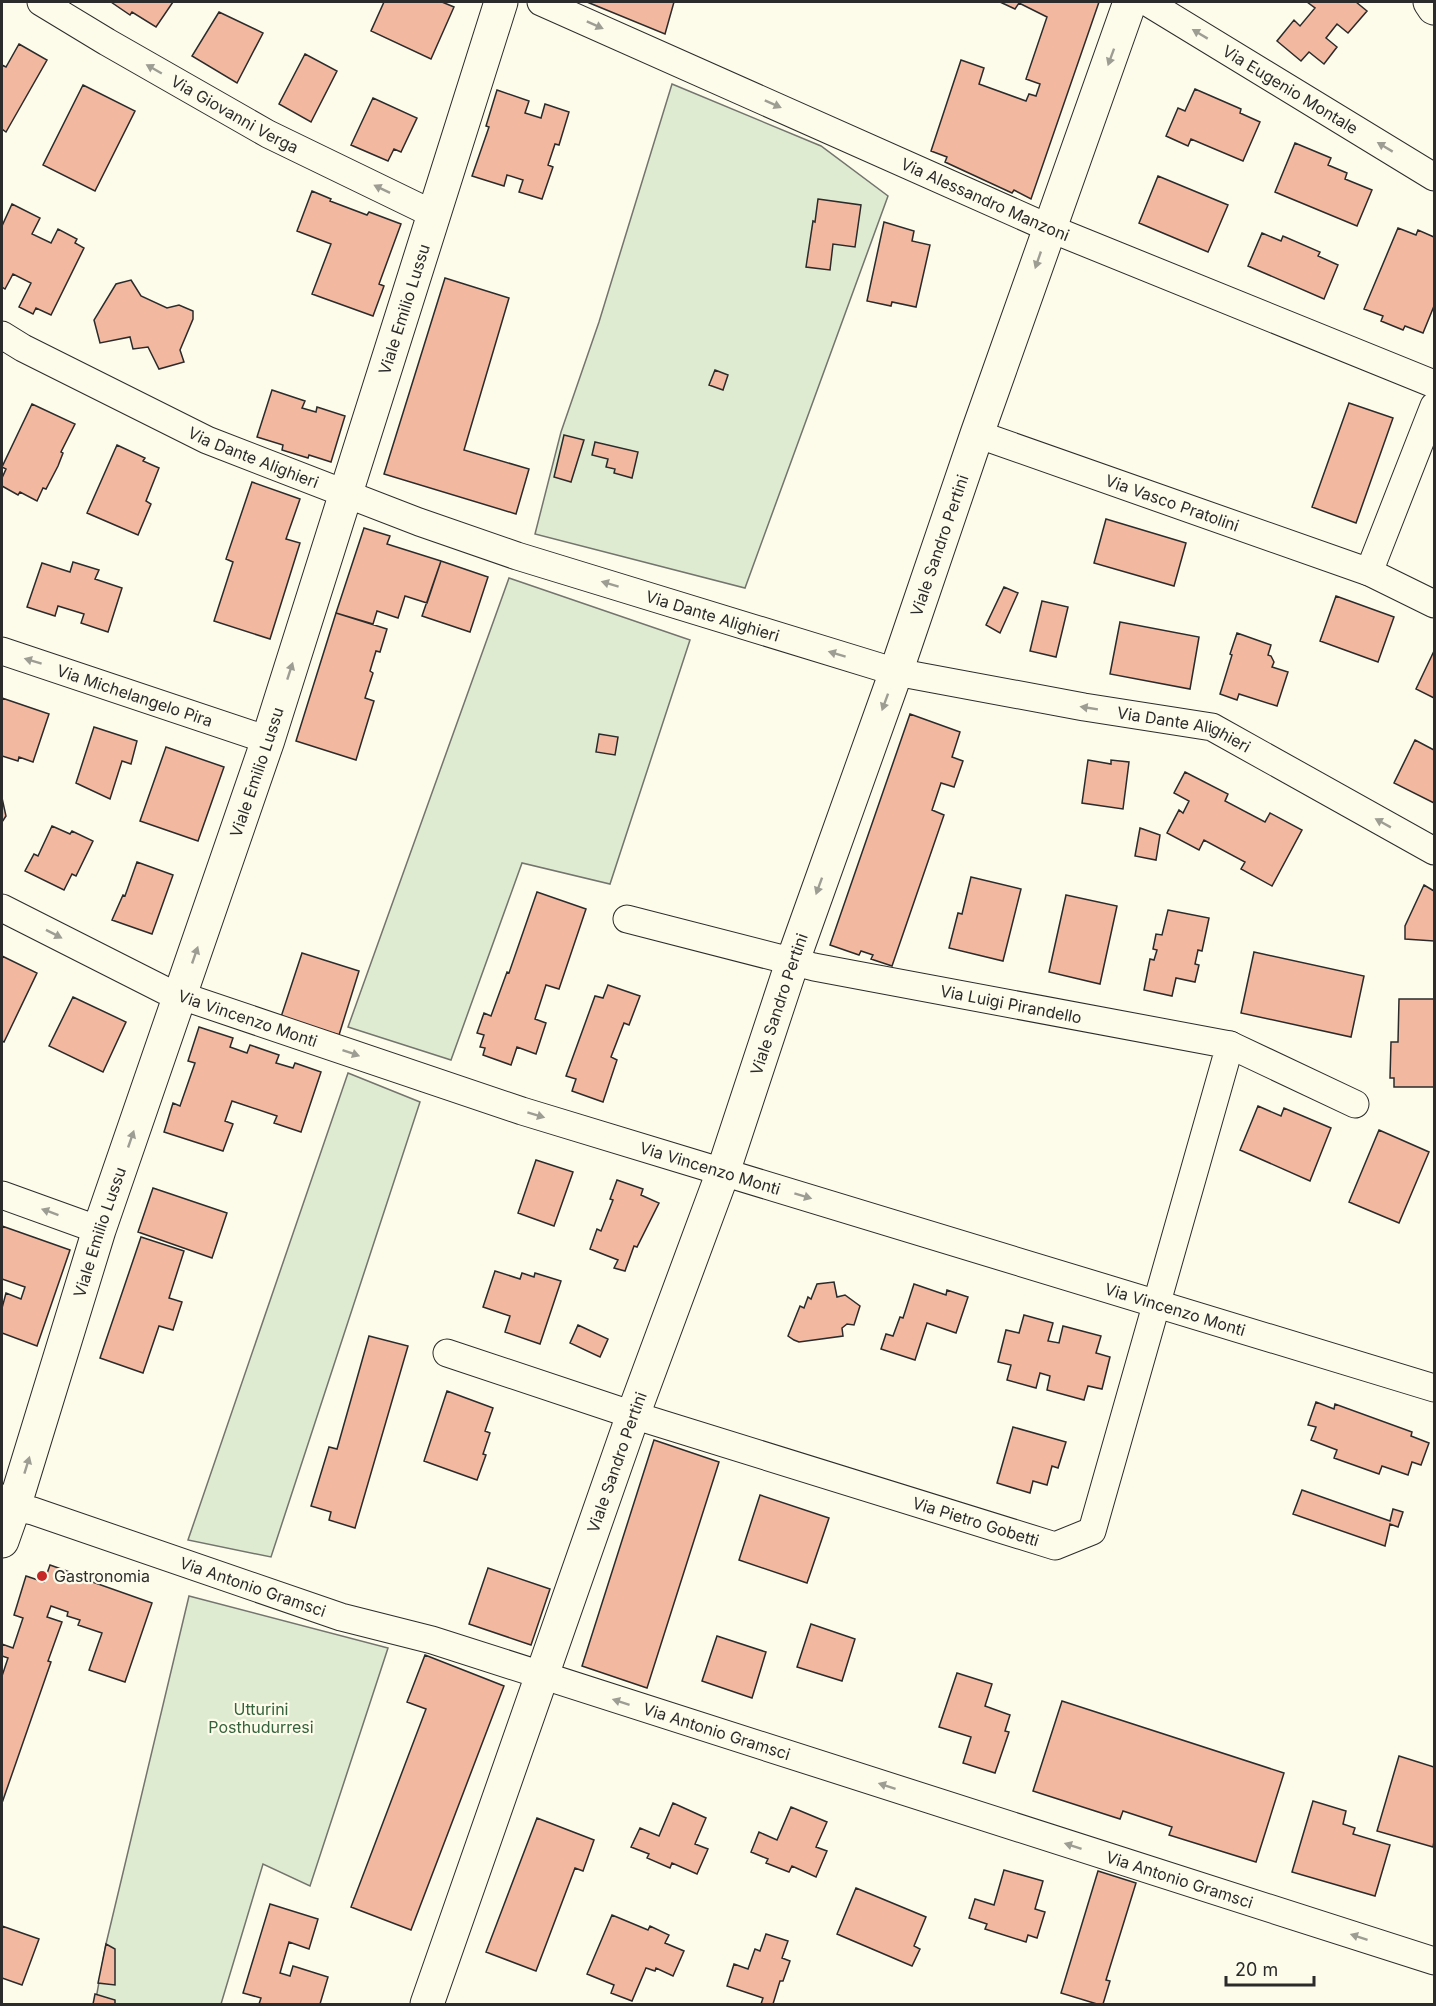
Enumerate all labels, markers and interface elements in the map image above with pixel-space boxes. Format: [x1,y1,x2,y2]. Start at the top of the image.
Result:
one-way arrow [586,20,604,30]
one-way arrow [1192,29,1208,40]
street label: Via Eugenio Montale [1219,41,1362,138]
one-way arrow [1105,48,1115,66]
one-way arrow [145,64,162,74]
street label: Via Giovanni Verga [168,71,302,157]
one-way arrow [764,99,782,109]
one-way arrow [1377,141,1393,152]
street label: Via Alessandro Manzoni [898,153,1072,245]
one-way arrow [373,185,391,195]
street label: Viale Emilio Lussu [374,241,434,377]
one-way arrow [1032,251,1042,269]
street label: Via Dante Alighieri [185,422,322,492]
street label: Via Vasco Pratolini [1103,470,1242,535]
street label: Viale Sandro Pertini [906,472,972,619]
one-way arrow [601,579,619,589]
street label: Via Dante Alighieri [643,586,782,646]
one-way arrow [828,649,846,658]
one-way arrow [24,656,42,665]
street label: Via Michelangelo Pira [54,660,215,731]
one-way arrow [286,662,295,680]
one-way arrow [880,693,889,711]
street label: Via Dante Alighieri [1116,702,1254,757]
one-way arrow [1079,703,1098,712]
street label: Viale Emilio Lussu [225,705,288,840]
one-way arrow [1375,818,1392,828]
one-way arrow [814,877,824,895]
one-way arrow [45,929,62,939]
street label: Viale Sandro Pertini [746,931,812,1078]
one-way arrow [190,946,200,964]
street label: Via Luigi Pirandello [938,980,1084,1028]
street label: Via Vincenzo Monti [175,985,320,1051]
one-way arrow [342,1049,360,1059]
one-way arrow [527,1111,545,1120]
one-way arrow [126,1130,136,1148]
street label: Via Vincenzo Monti [637,1137,783,1199]
street label: Viale Emilio Lussu [69,1164,130,1300]
one-way arrow [794,1192,812,1201]
one-way arrow [41,1207,59,1217]
street label: Via Vincenzo Monti [1102,1279,1248,1340]
street label: Viale Sandro Pertini [583,1389,651,1535]
one-way arrow [23,1456,32,1474]
street label: Via Pietro Gobetti [910,1492,1042,1550]
street label: Via Antonio Gramsci [177,1552,329,1621]
place label: Gastronomia [54,1566,150,1586]
marker: Gastronomia [35,1569,49,1583]
one-way arrow [612,1697,630,1706]
street label: Via Antonio Gramsci [641,1698,793,1764]
park label: Utturini Posthudurresi [208,1699,314,1737]
one-way arrow [878,1781,896,1791]
one-way arrow [1064,1840,1082,1850]
street label: Via Antonio Gramsci [1103,1847,1256,1912]
one-way arrow [1350,1931,1368,1941]
scale bar [1226,1949,1314,1987]
text: 20 m [1235,1959,1278,1980]

